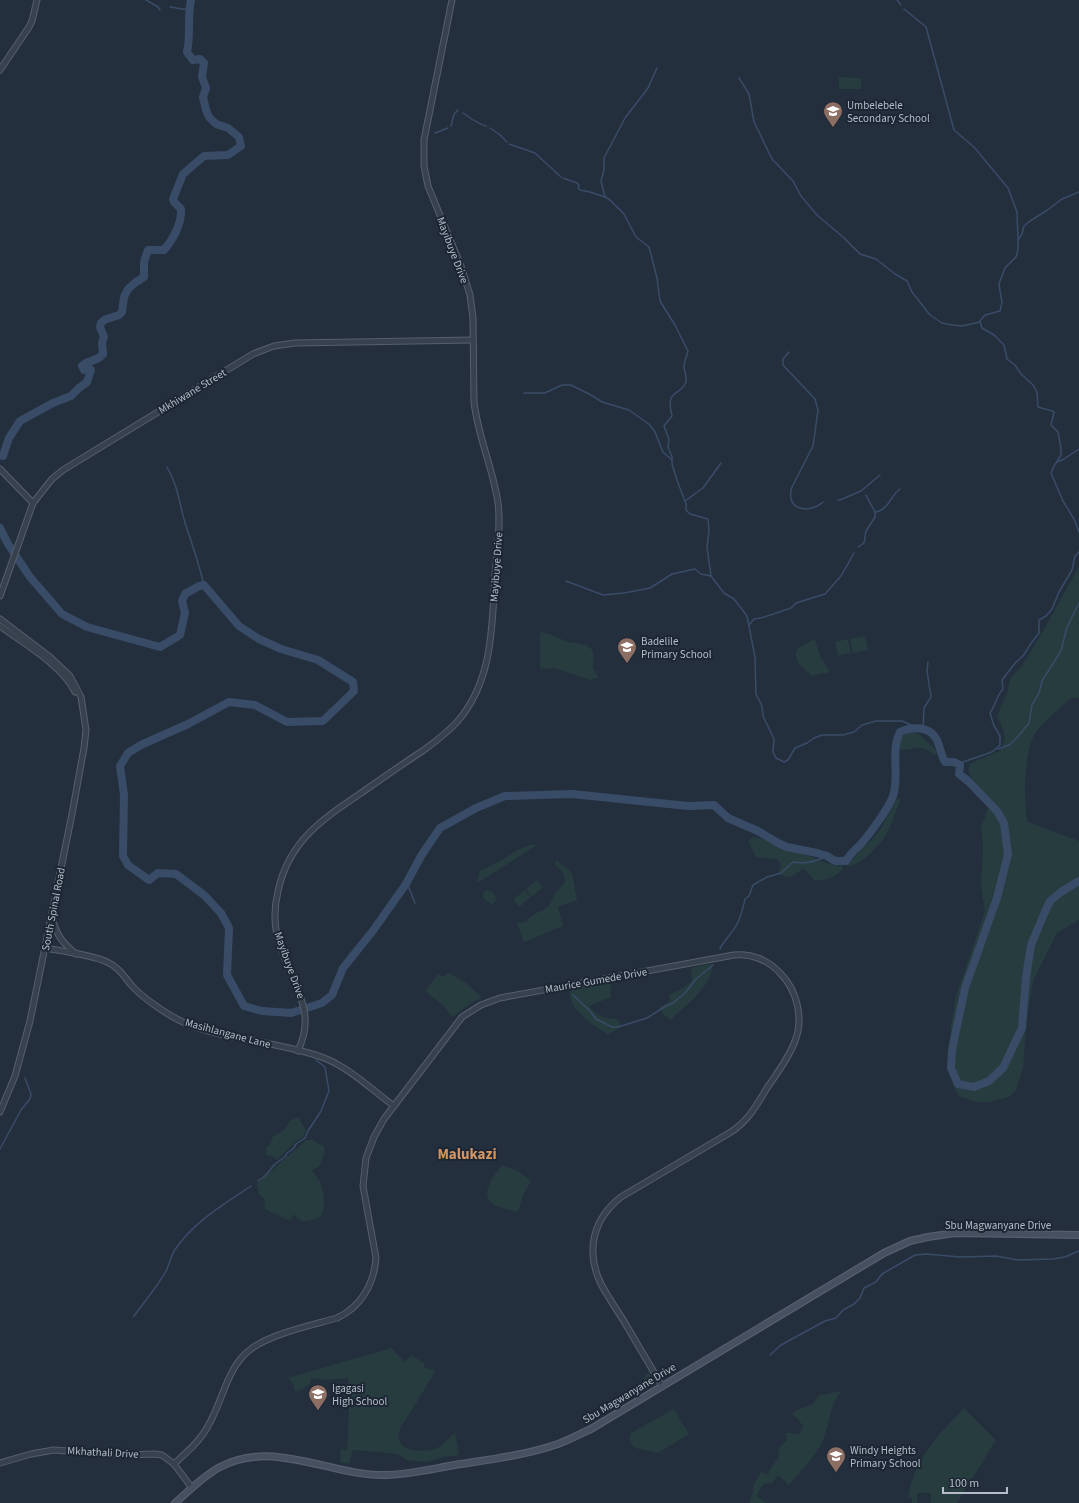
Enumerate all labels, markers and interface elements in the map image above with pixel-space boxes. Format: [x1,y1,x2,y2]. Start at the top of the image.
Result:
place label: Umbelebele Secondary School [847,98,930,126]
school or university icon: Umbelebele Secondary School [822,100,844,128]
street label: Mayibuye Drive [433,215,472,286]
street label: Mkhiwane Street [156,365,229,418]
street label: Mayibuye Drive [487,531,506,602]
place label: Badelile Primary School [641,634,712,662]
school or university icon: Badelile Primary School [616,636,638,664]
street label: South Spinal Road [38,866,69,952]
street label: Mayibuye Drive [271,930,309,1001]
street label: Maurice Gumede Drive [544,964,649,997]
street label: Masihlangane Lane [183,1015,273,1052]
district label: Malukazi [437,1144,497,1165]
street label: Sbu Magwanyane Drive [945,1218,1052,1233]
street label: Sbu Magwanyane Drive [580,1359,679,1427]
place label: Igagasi High School [332,1381,387,1409]
school or university icon: Igagasi High School [307,1383,329,1411]
street label: Mkhathali Drive [67,1443,140,1462]
place label: Windy Heights Primary School [850,1443,921,1471]
school or university icon: Windy Heights Primary School [825,1445,847,1473]
scale bar [943,1469,1007,1495]
text: 100 m [949,1475,979,1492]

